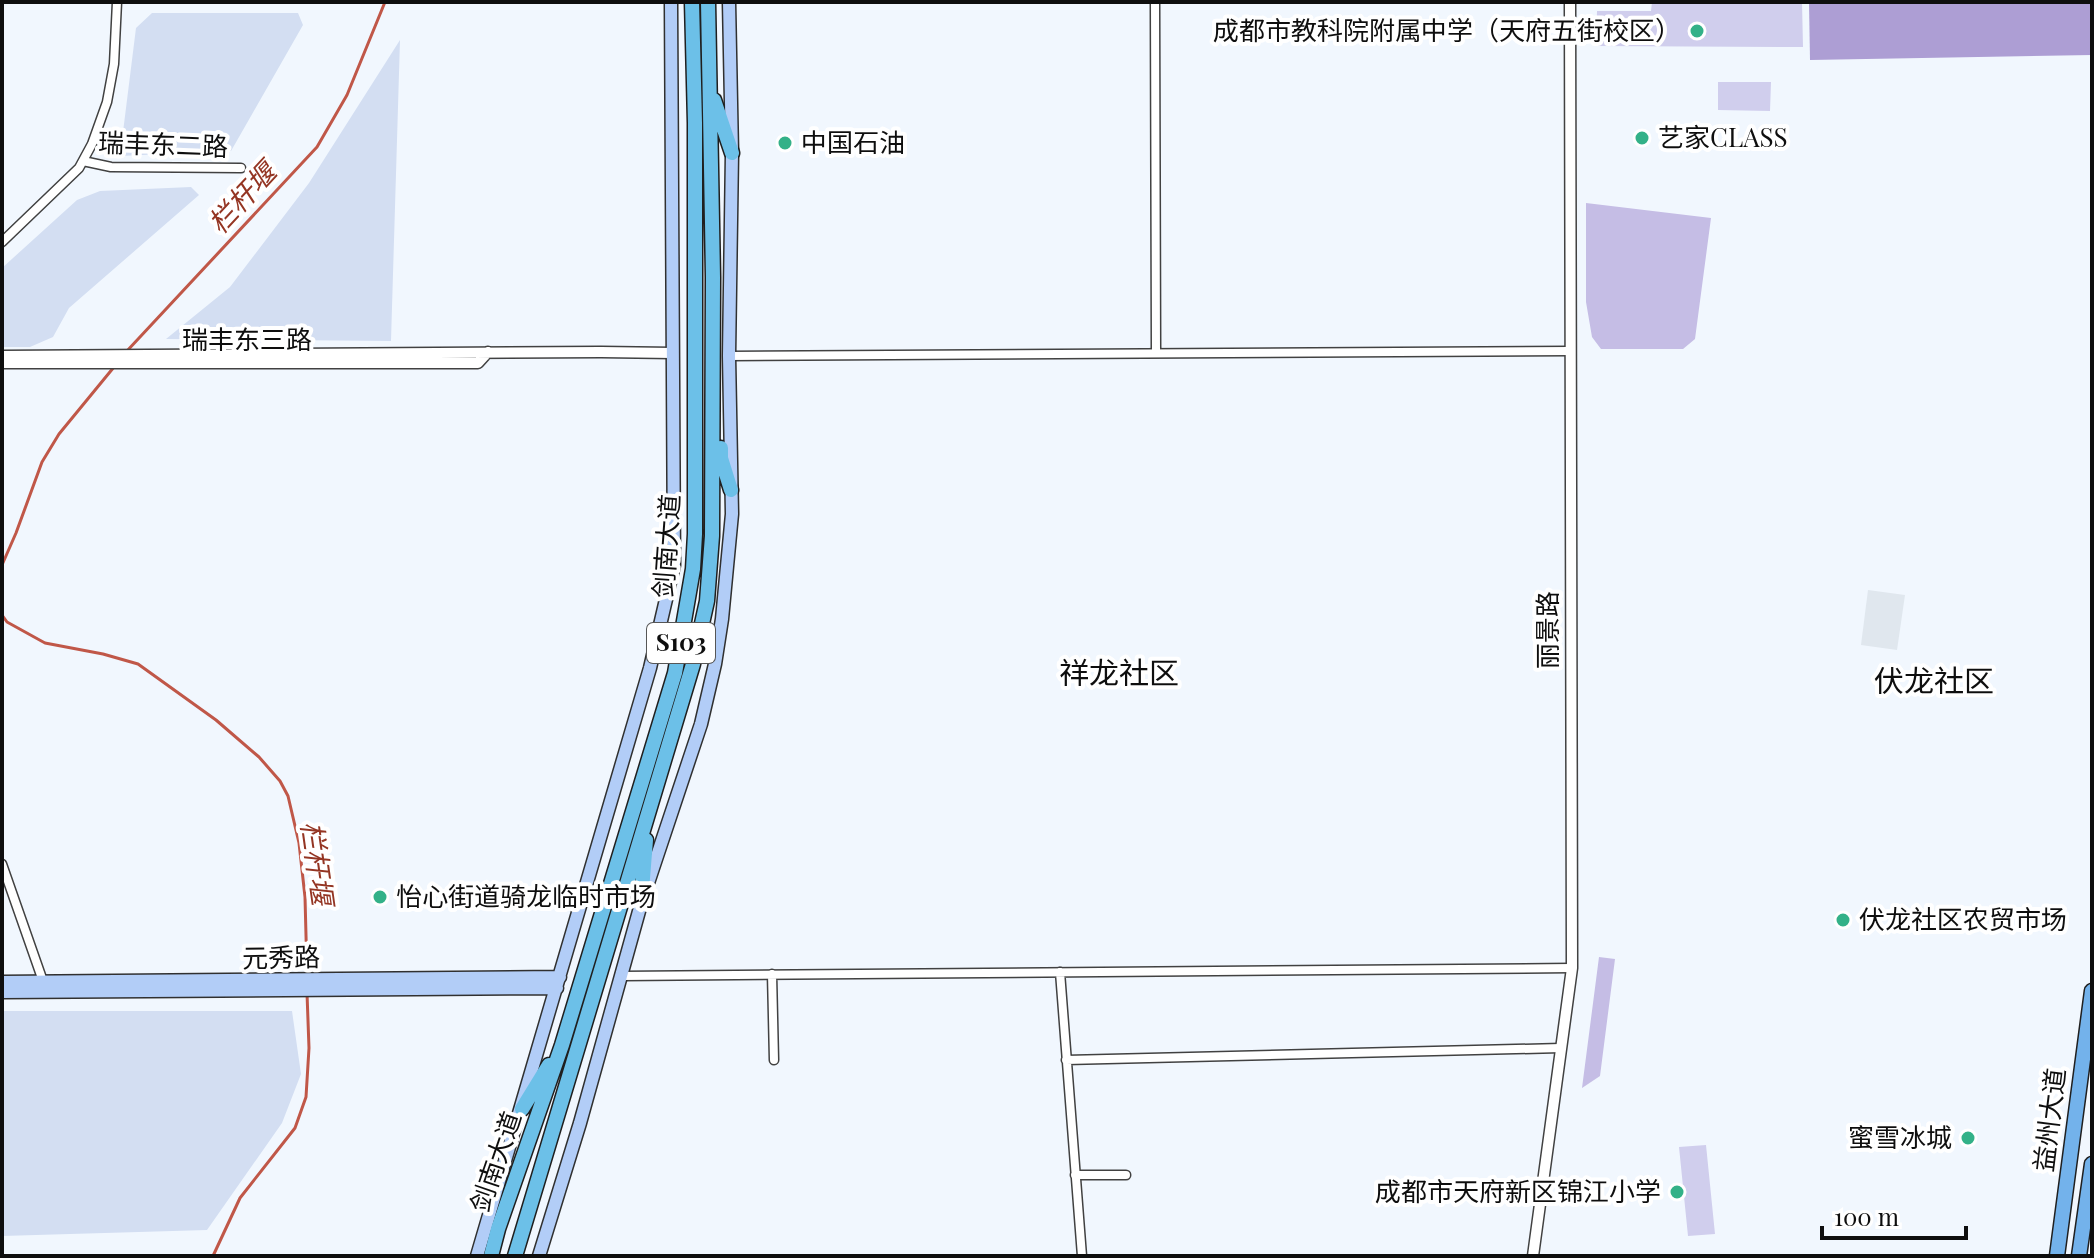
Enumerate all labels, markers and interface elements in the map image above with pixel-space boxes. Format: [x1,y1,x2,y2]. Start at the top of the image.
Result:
place label: 成都市教科院附属中学（天府五街校区） [1213,12,1681,47]
marker: 成都市教科院附属中学（天府五街校区） [1688,22,1706,40]
place label: 艺家CLASS [1658,119,1788,154]
street label: 瑞丰东二路 [97,124,229,163]
place label: 中国石油 [801,124,905,159]
marker: 艺家CLASS [1633,129,1651,147]
marker: 中国石油 [776,134,794,152]
water label: 栏杆堰 [199,151,286,240]
street label: 瑞丰东三路 [182,321,312,356]
street label: 剑南大道 [644,493,687,599]
street label: 丽景路 [1529,591,1564,669]
road number: S103 [647,623,715,663]
district label: 祥龙社区 [1059,652,1179,692]
district label: 伏龙社区 [1874,660,1994,700]
water label: 栏杆堰 [294,819,343,911]
place label: 怡心街道骑龙临时市场 [396,878,656,913]
marker: 怡心街道骑龙临时市场 [371,888,389,906]
place label: 伏龙社区农贸市场 [1859,901,2067,936]
marker: 伏龙社区农贸市场 [1834,911,1852,929]
street label: 元秀路 [242,938,320,975]
street label: 益州大道 [2025,1066,2072,1174]
street label: 剑南大道 [461,1107,528,1216]
place label: 蜜雪冰城 [1848,1119,1952,1154]
marker: 蜜雪冰城 [1959,1129,1977,1147]
place label: 成都市天府新区锦江小学 [1375,1173,1661,1208]
marker: 成都市天府新区锦江小学 [1668,1183,1686,1201]
scale bar [1822,1190,1966,1240]
text: 100 m [1834,1200,1899,1232]

